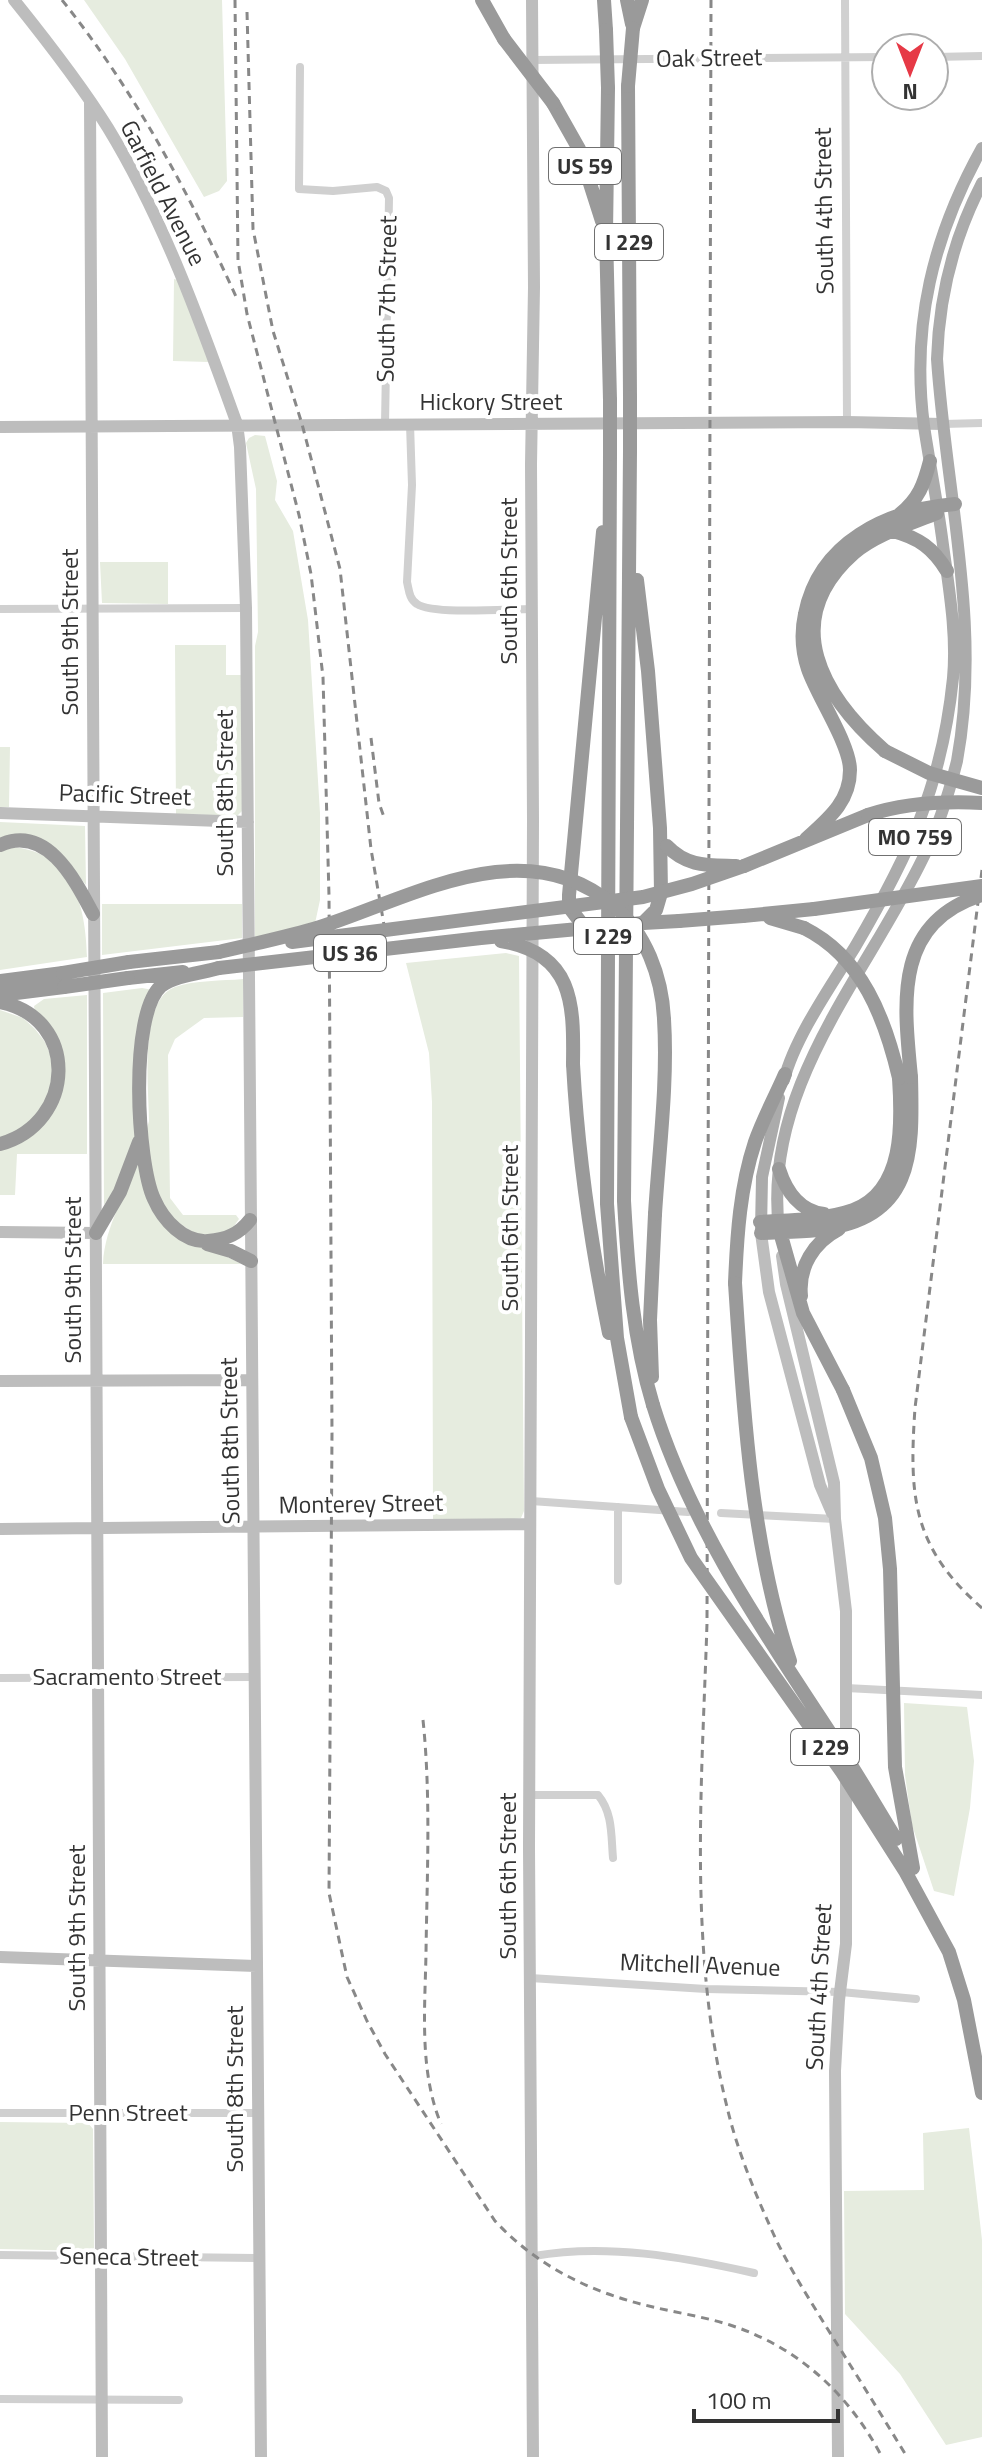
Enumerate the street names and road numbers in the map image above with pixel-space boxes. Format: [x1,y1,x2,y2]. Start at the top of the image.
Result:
street label: Oak Street [655,38,763,76]
street label: Garfield Avenue [112,114,216,272]
street label: South 4th Street [804,127,842,295]
road number: US 59 [549,148,621,184]
street label: South 7th Street [367,215,405,383]
road number: I 229 [595,224,663,260]
street label: Hickory Street [420,383,563,419]
street label: South 6th Street [490,497,526,664]
street label: South 9th Street [51,548,87,715]
street label: South 8th Street [206,709,242,876]
street label: Pacific Street [58,774,193,814]
road number: MO 759 [869,819,961,855]
road number: I 229 [574,918,642,954]
road number: US 36 [314,935,386,971]
street label: South 6th Street [491,1144,527,1311]
street label: South 9th Street [54,1196,90,1363]
street label: South 8th Street [210,1357,248,1525]
street label: Monterey Street [278,1484,444,1522]
street label: Sacramento Street [32,1658,222,1694]
road number: I 229 [791,1729,859,1765]
street label: South 6th Street [489,1792,525,1959]
street label: South 9th Street [58,1844,94,2011]
street label: South 4th Street [796,1902,840,2071]
street label: Mitchell Avenue [619,1943,781,1985]
street label: South 8th Street [216,2005,252,2172]
street label: Penn Street [68,2094,188,2130]
street label: Seneca Street [59,2237,200,2275]

